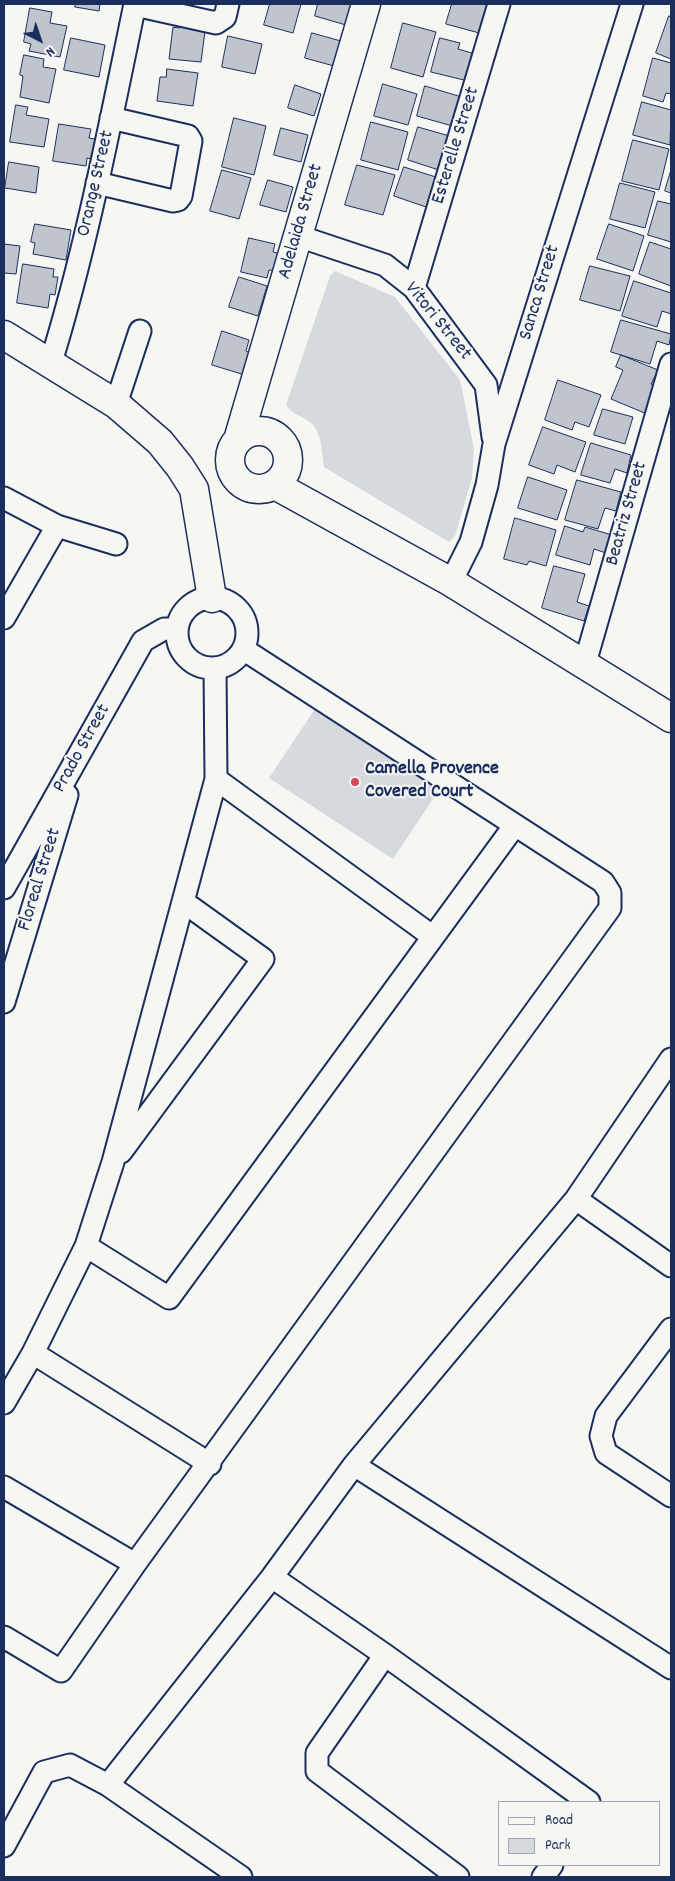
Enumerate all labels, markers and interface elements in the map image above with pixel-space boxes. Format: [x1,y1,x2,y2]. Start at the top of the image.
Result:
north arrow [15,15,65,65]
text: N [41,41,59,61]
street label: Esterelle Street [428,84,486,208]
street label: Orange Street [73,129,121,239]
street label: Adelaida Street [274,162,330,282]
street label: Sanca Street [515,243,567,343]
street label: Vitori Street [398,278,476,366]
street label: Beatriz Street [602,459,654,569]
street label: Prado Street [49,701,117,797]
place label: Camella Provence Covered Court [365,758,499,805]
marker: Camella Provence Covered Court [349,776,361,788]
street label: Floreal Street [14,826,68,934]
legend [498,1801,660,1866]
text: Road [545,1810,573,1832]
text: Park [545,1835,571,1857]

